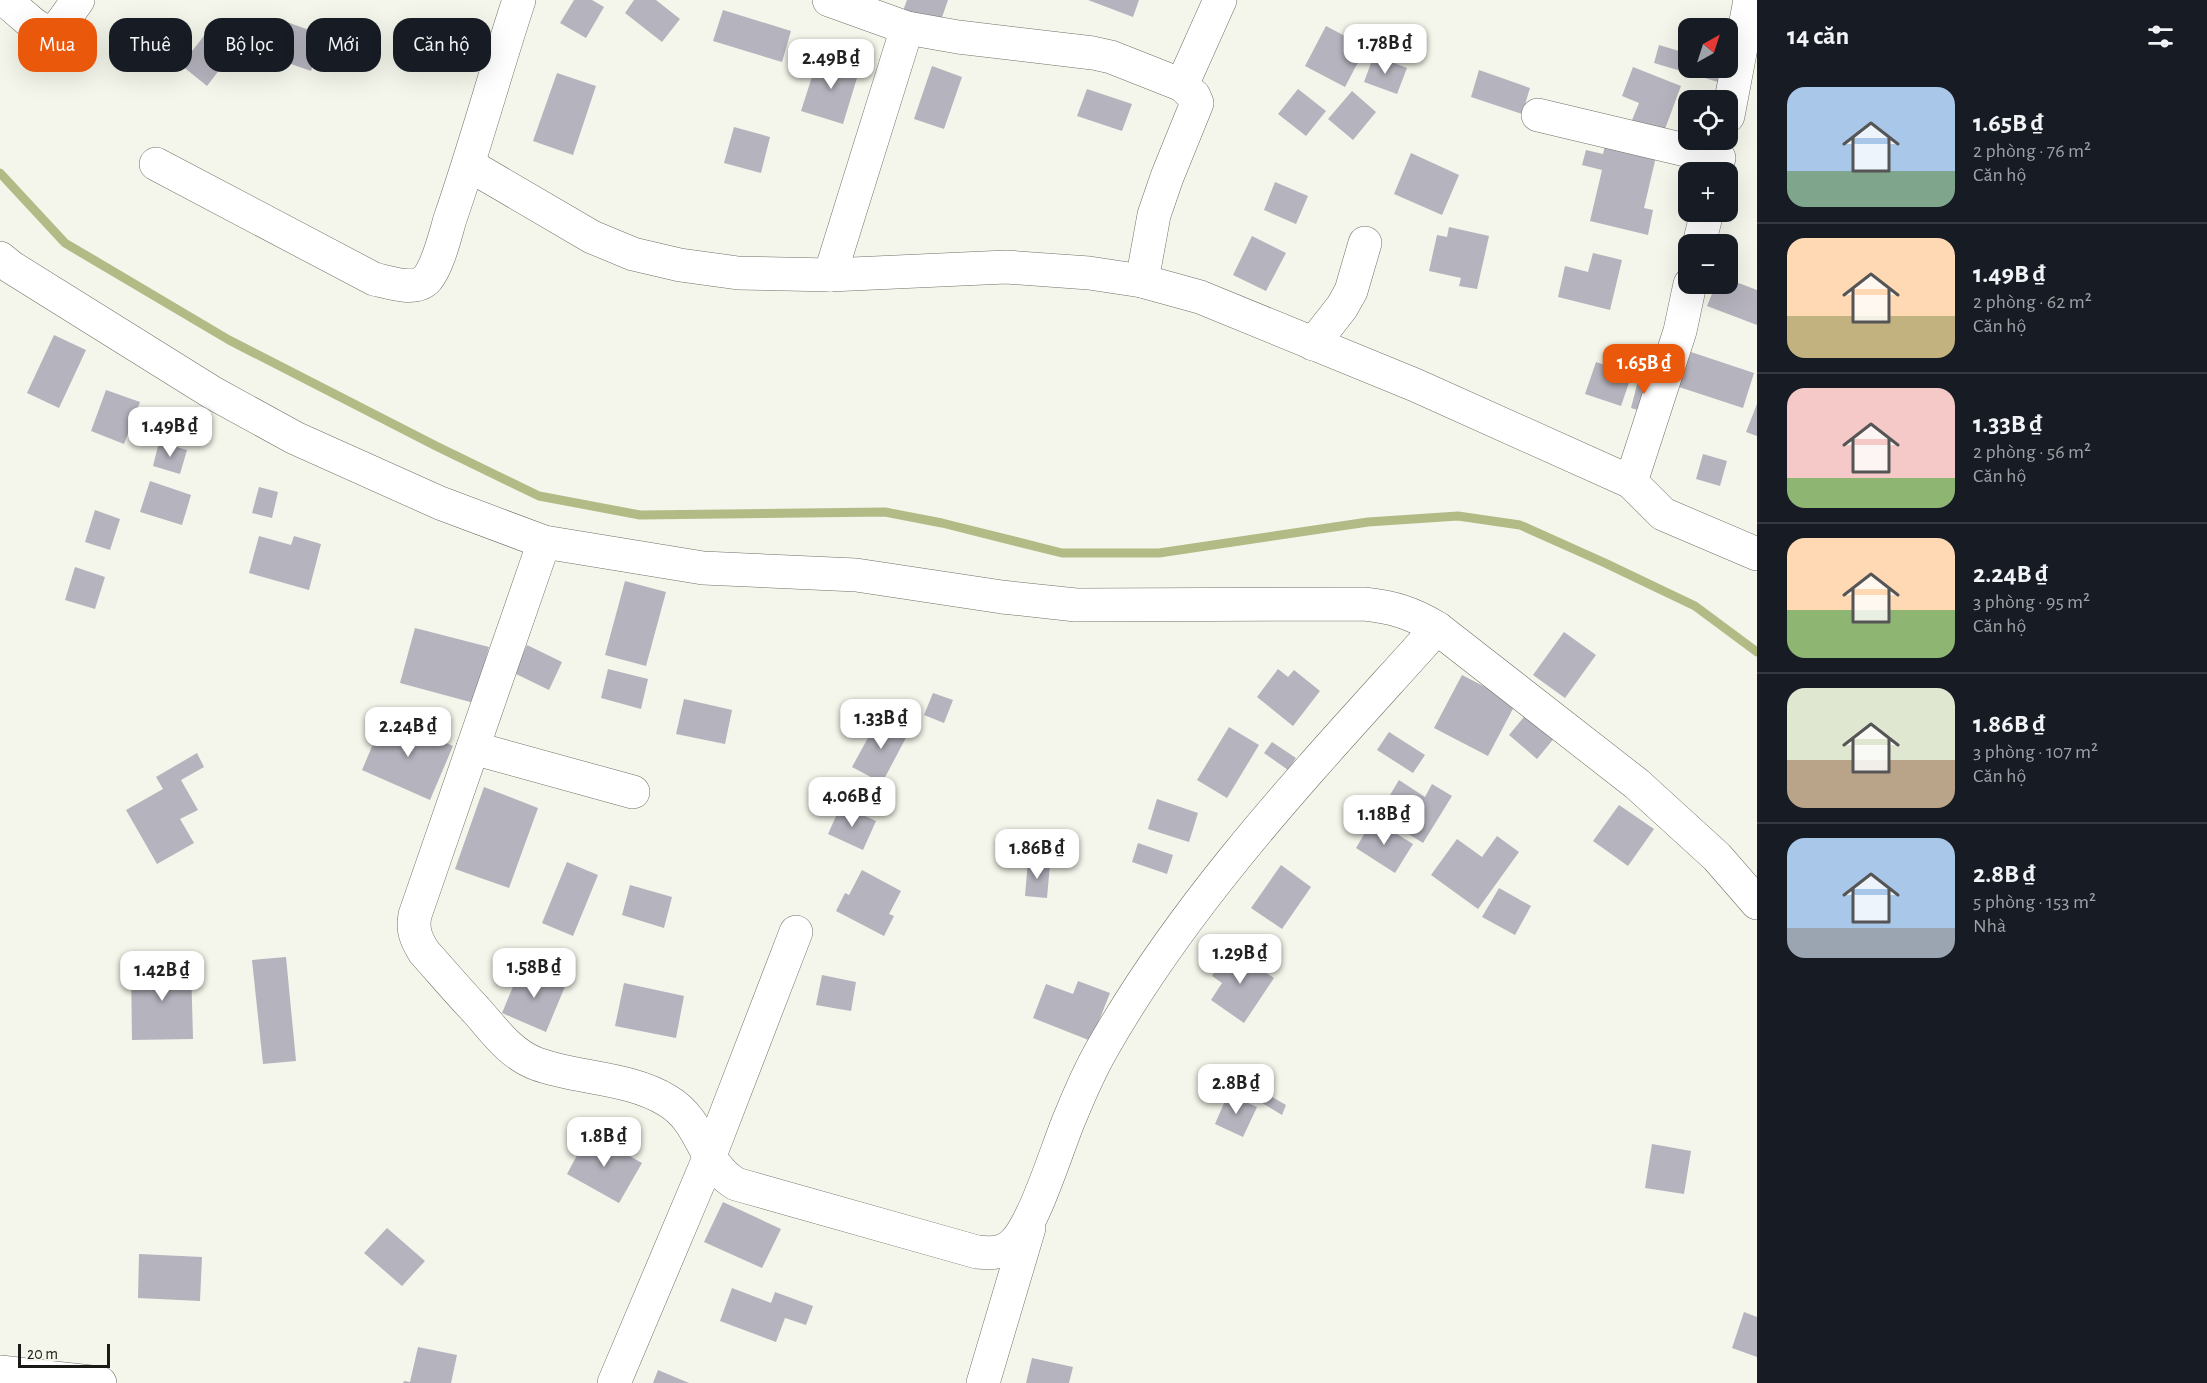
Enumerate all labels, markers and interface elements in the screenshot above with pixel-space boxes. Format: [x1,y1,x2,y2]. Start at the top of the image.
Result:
chip: Mua [18,18,97,72]
chip: Thuê [109,18,192,72]
chip: Bộ lọc [204,18,294,72]
chip: Mới [306,18,381,72]
chip: Căn hộ [393,18,491,72]
north arrow [1678,18,1738,78]
map controls [1678,18,1738,294]
icon: filters [2144,20,2177,53]
text: 14 căn [1787,23,1849,49]
pin: 1.78B ₫ [1330,24,1440,75]
text: 1.78B ₫ [1358,33,1412,53]
pin: 2.49B ₫ [776,39,886,90]
text: 2.49B ₫ [802,48,860,68]
button: locate [1678,90,1738,150]
text: 1.65B ₫ [1973,110,2044,136]
icon: home [1835,111,1907,183]
text: 2 phòng · 76 m² [1973,141,2091,161]
button: + [1678,162,1738,222]
text: Căn hộ [1973,165,2026,185]
button: − [1678,234,1738,294]
text: 1.49B ₫ [1973,261,2046,287]
icon: home [1835,262,1907,334]
text: 2 phòng · 62 m² [1973,292,2092,312]
text: Căn hộ [1973,316,2026,336]
pin: 1.65B ₫ [1589,344,1699,395]
text: 1.65B ₫ [1617,353,1671,373]
pin: 1.49B ₫ [115,407,225,458]
text: 1.33B ₫ [1973,411,2042,437]
icon: home [1835,412,1907,484]
text: 1.49B ₫ [142,416,198,436]
text: 2 phòng · 56 m² [1973,442,2091,462]
text: Căn hộ [1973,466,2026,486]
text: 2.24B ₫ [1973,561,2048,587]
icon: home [1835,562,1907,634]
text: 3 phòng · 95 m² [1973,592,2090,612]
text: Căn hộ [1973,616,2026,636]
pin: 1.33B ₫ [826,699,936,750]
pin: 2.24B ₫ [353,707,463,758]
text: 1.33B ₫ [854,708,908,728]
text: 1.86B ₫ [1973,711,2045,737]
icon: home [1835,712,1907,784]
text: 2.24B ₫ [379,716,437,736]
text: 3 phòng · 107 m² [1973,742,2098,762]
text: Căn hộ [1973,766,2026,786]
pin: 4.06B ₫ [797,777,907,828]
text: 4.06B ₫ [822,786,882,806]
pin: 1.18B ₫ [1329,795,1439,846]
text: 1.18B ₫ [1357,804,1411,824]
pin: 1.86B ₫ [982,829,1092,880]
text: 1.86B ₫ [1009,838,1065,858]
text: 2.8B ₫ [1973,861,2036,887]
icon: home [1835,862,1907,934]
text: 5 phòng · 153 m² [1973,892,2096,912]
text: Nhà [1973,916,2006,936]
pin: 1.29B ₫ [1185,934,1295,985]
text: 1.29B ₫ [1212,943,1268,963]
pin: 1.58B ₫ [479,948,589,999]
pin: 1.42B ₫ [107,951,217,1002]
text: 1.58B ₫ [507,957,561,977]
text: 1.42B ₫ [134,960,190,980]
pin: 2.8B ₫ [1187,1064,1285,1115]
text: 2.8B ₫ [1212,1073,1260,1093]
pin: 1.8B ₫ [555,1117,653,1168]
text: 1.8B ₫ [581,1126,627,1146]
scale bar [18,1341,110,1368]
text: 20 m [27,1346,58,1362]

